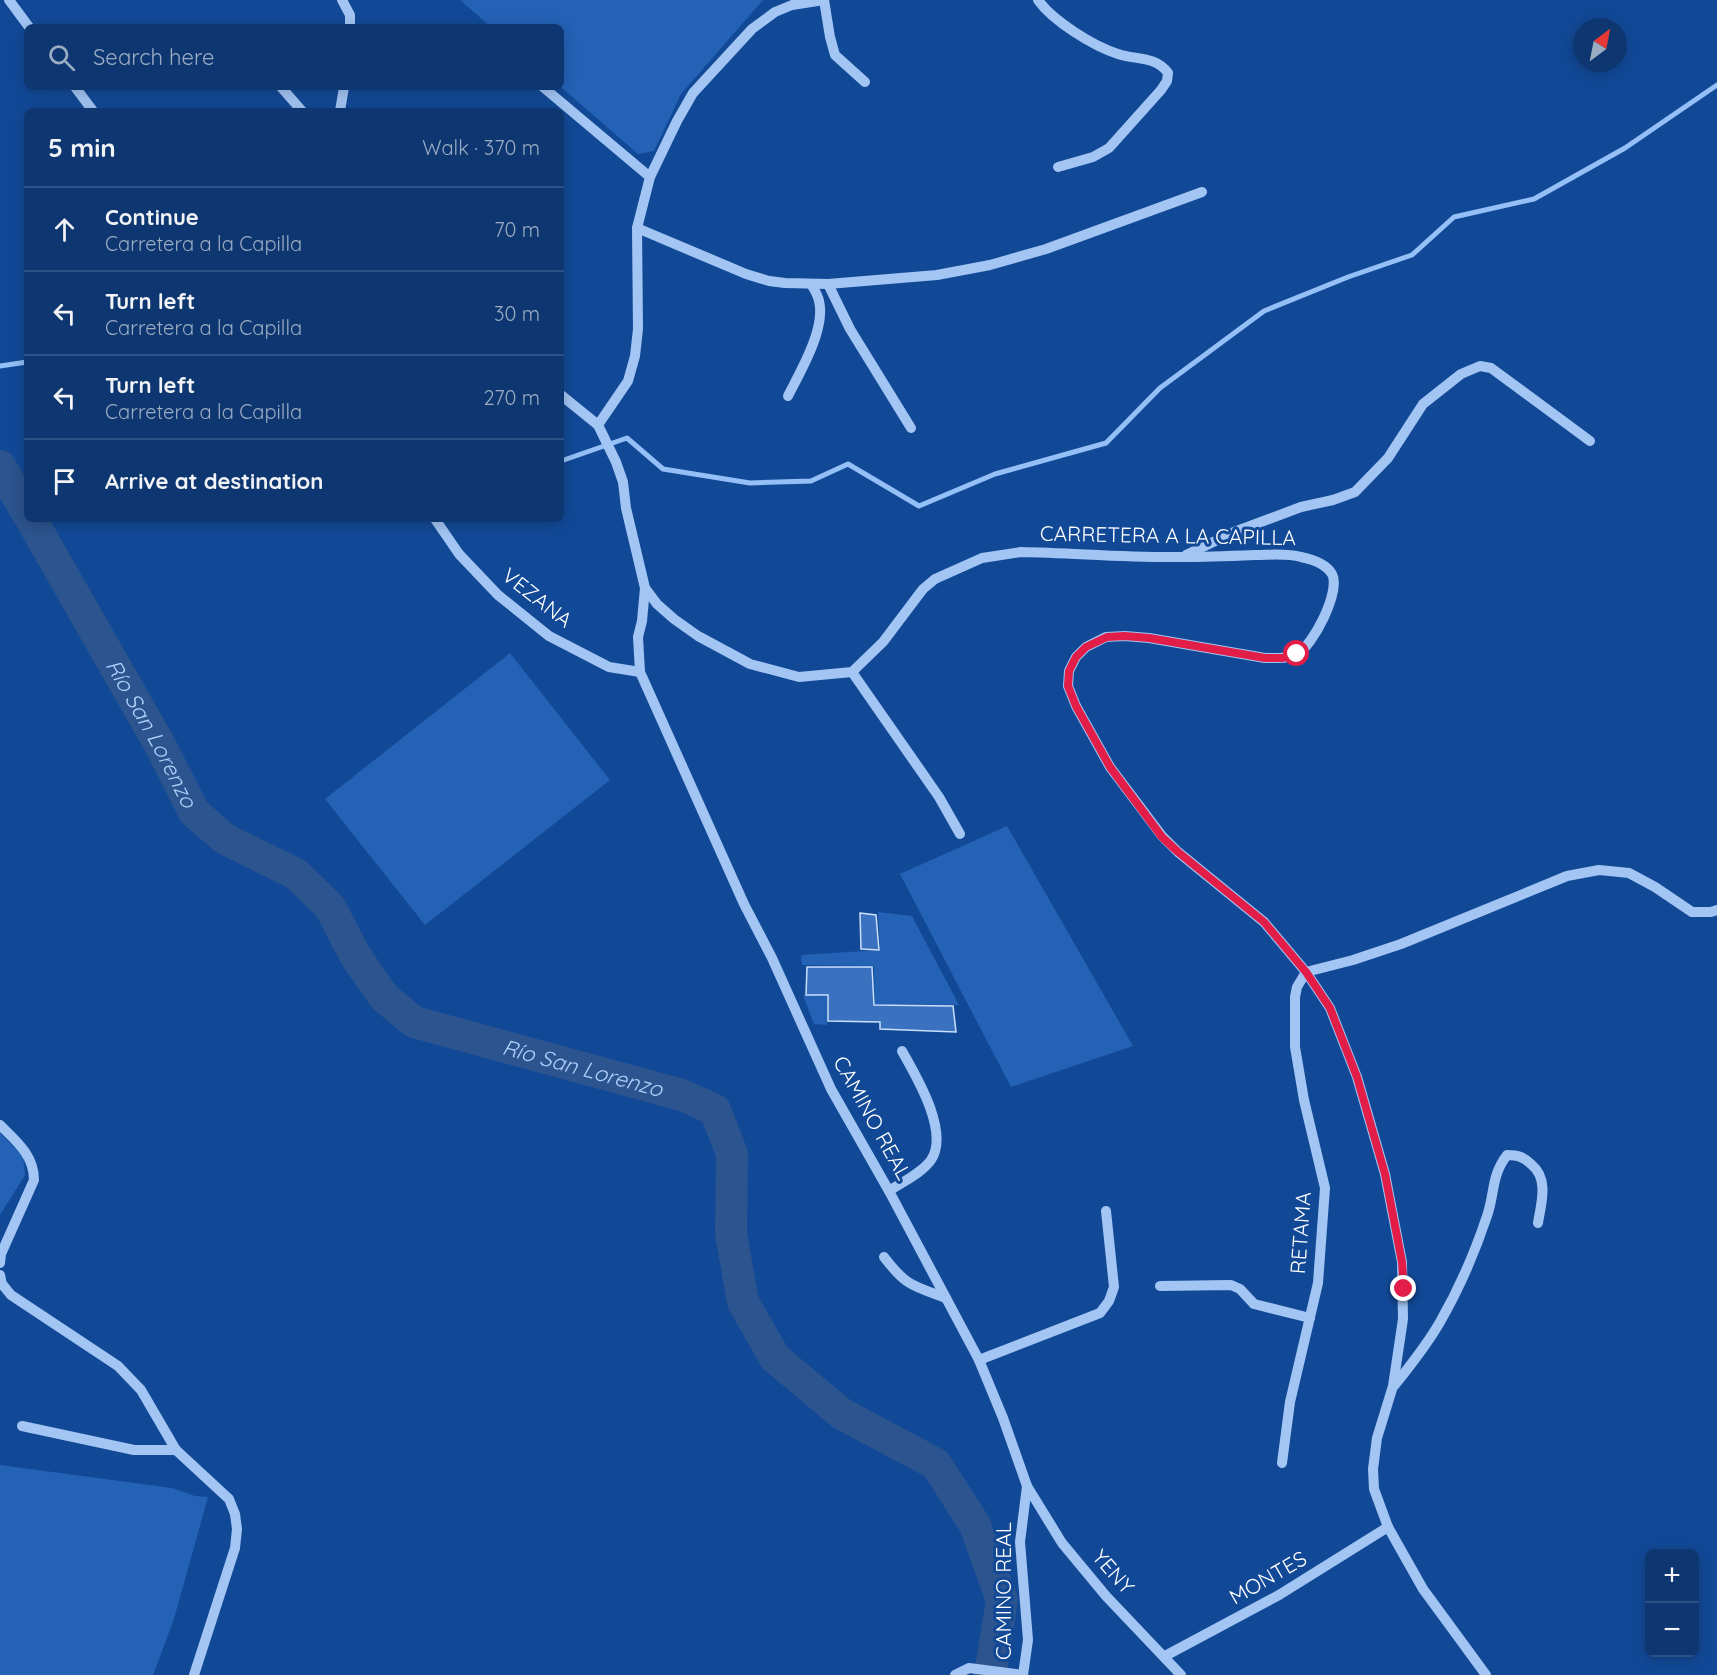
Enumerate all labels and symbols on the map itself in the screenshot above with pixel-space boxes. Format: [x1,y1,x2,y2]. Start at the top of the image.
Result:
north arrow [1573,18,1627,72]
street label: CARRETERA A LA CAPILLA [1040,520,1296,550]
street label: VEZANA [497,562,578,633]
route start [1283,640,1309,666]
water label: Río San Lorenzo [100,654,204,814]
water label: Río San Lorenzo [499,1033,668,1104]
street label: CAMINO REAL [828,1051,918,1184]
street label: RETAMA [1284,1191,1316,1275]
route end [1390,1275,1416,1301]
street label: CAMINO REAL [990,1522,1016,1660]
street label: YENY [1087,1544,1140,1599]
street label: MONTES [1224,1545,1311,1610]

